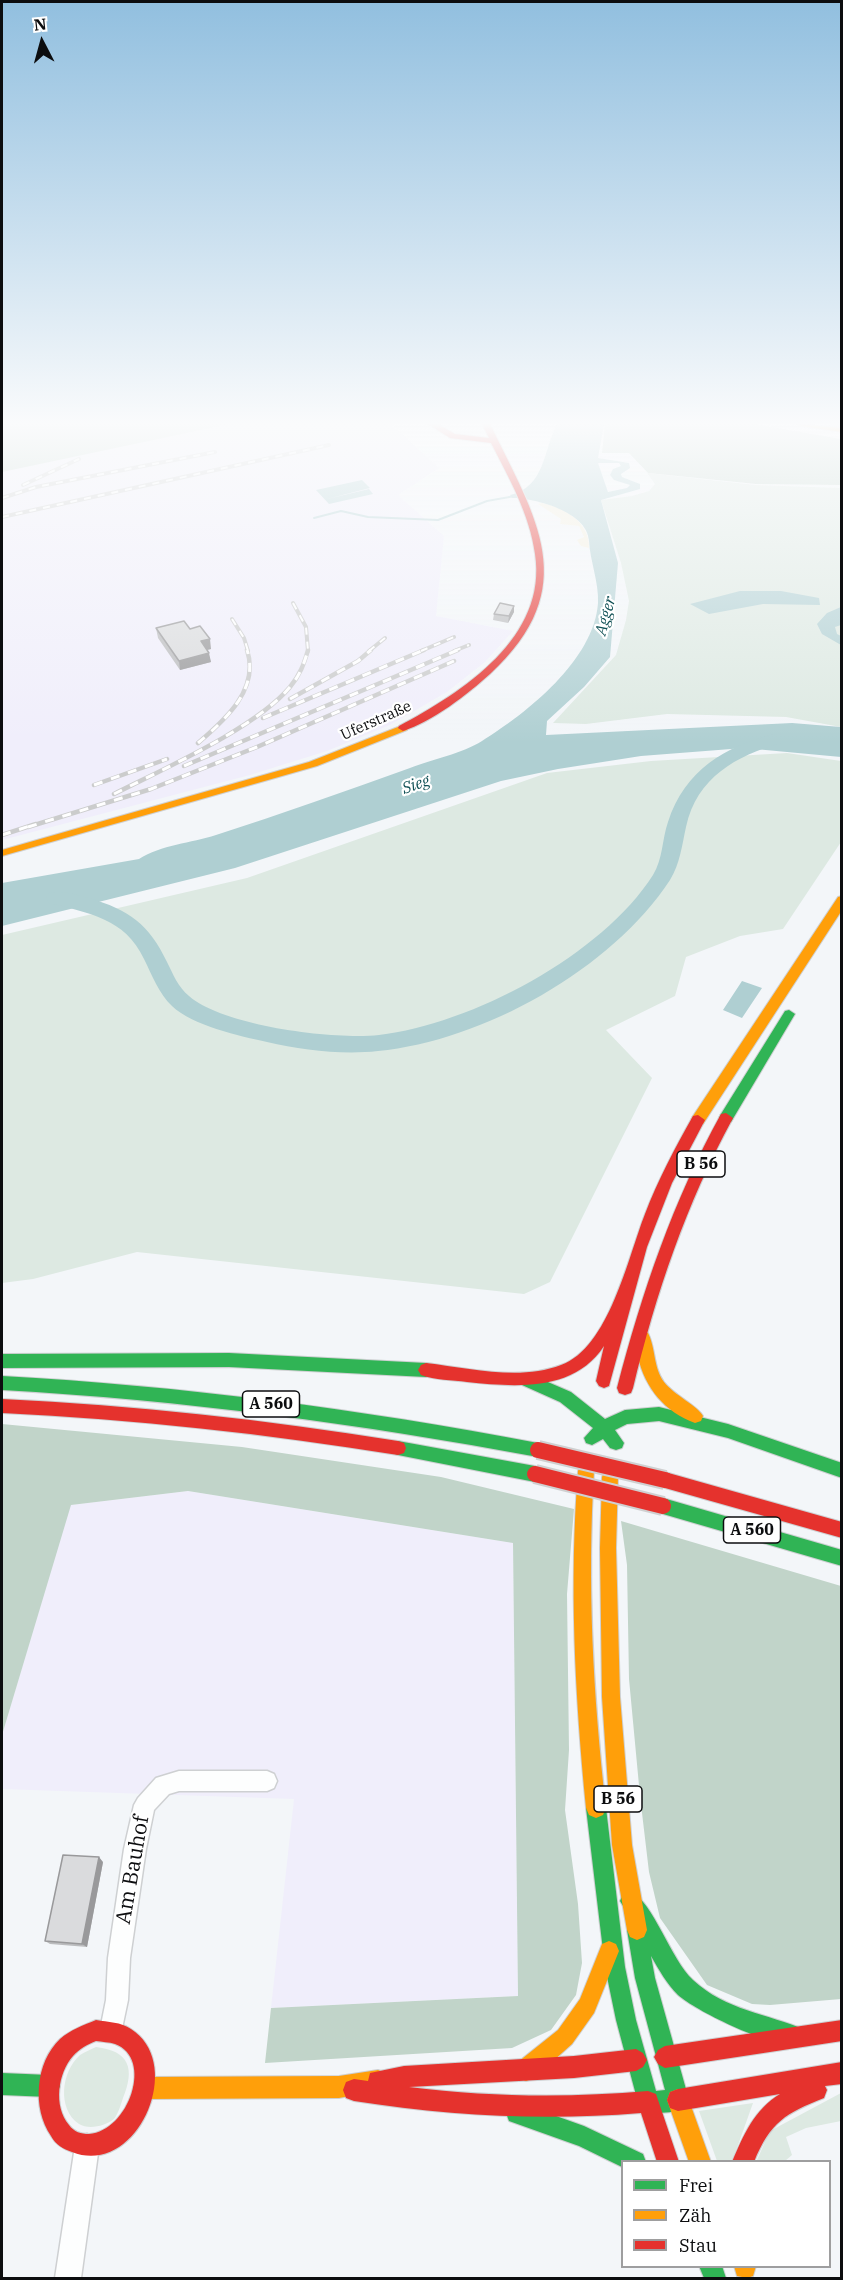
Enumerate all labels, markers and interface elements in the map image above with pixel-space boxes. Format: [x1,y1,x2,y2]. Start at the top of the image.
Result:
north arrow [12,12,72,72]
text: N [33,13,47,35]
water label: Agger [592,595,620,637]
street label: Uferstraße [338,697,414,745]
water label: Sieg [400,771,432,799]
road number: B 56 [677,1151,725,1177]
road number: A 560 [242,1391,300,1417]
road number: A 560 [724,1517,780,1543]
road number: B 56 [594,1786,642,1812]
street label: Am Bauhof [111,1814,155,1926]
legend [621,2160,831,2268]
text: Frei [679,2174,713,2197]
text: Zäh [679,2204,712,2227]
text: Stau [679,2234,717,2257]

